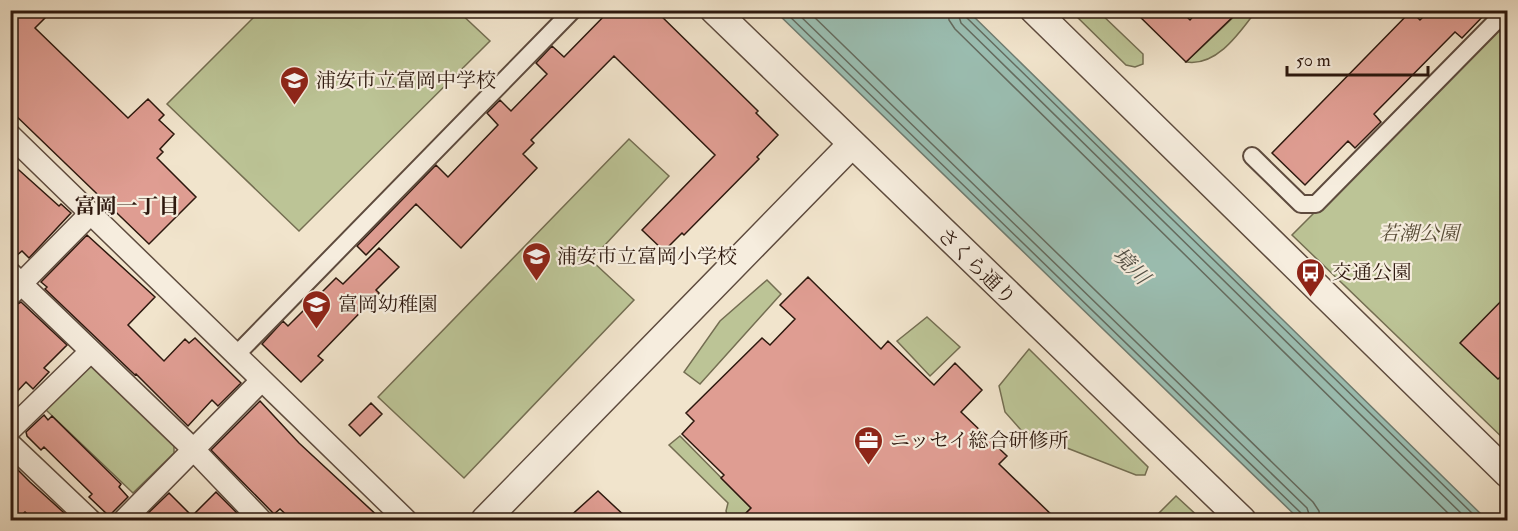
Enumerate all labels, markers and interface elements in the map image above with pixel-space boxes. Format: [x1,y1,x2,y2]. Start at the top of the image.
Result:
scale bar [1287,39,1428,77]
text: 50 m [1296,49,1331,72]
school or university icon: 浦安市立富岡中学校 [279,64,311,106]
place label: 浦安市立富岡中学校 [316,68,496,93]
district label: 富岡一丁目 [75,193,180,220]
park label: 若潮公園 [1379,221,1462,246]
street label: さくら通り [932,223,1021,310]
school or university icon: 浦安市立富岡小学校 [520,240,552,282]
water label: 境川 [1106,242,1156,292]
place label: 浦安市立富岡小学校 [557,244,737,269]
bus stop icon: 交通公園 [1295,256,1327,298]
place label: 交通公園 [1332,260,1412,285]
school or university icon: 富岡幼稚園 [301,288,333,330]
place label: 富岡幼稚園 [338,292,438,317]
office icon: ニッセイ総合研修所 [853,424,885,466]
place label: ニッセイ総合研修所 [890,428,1069,453]

